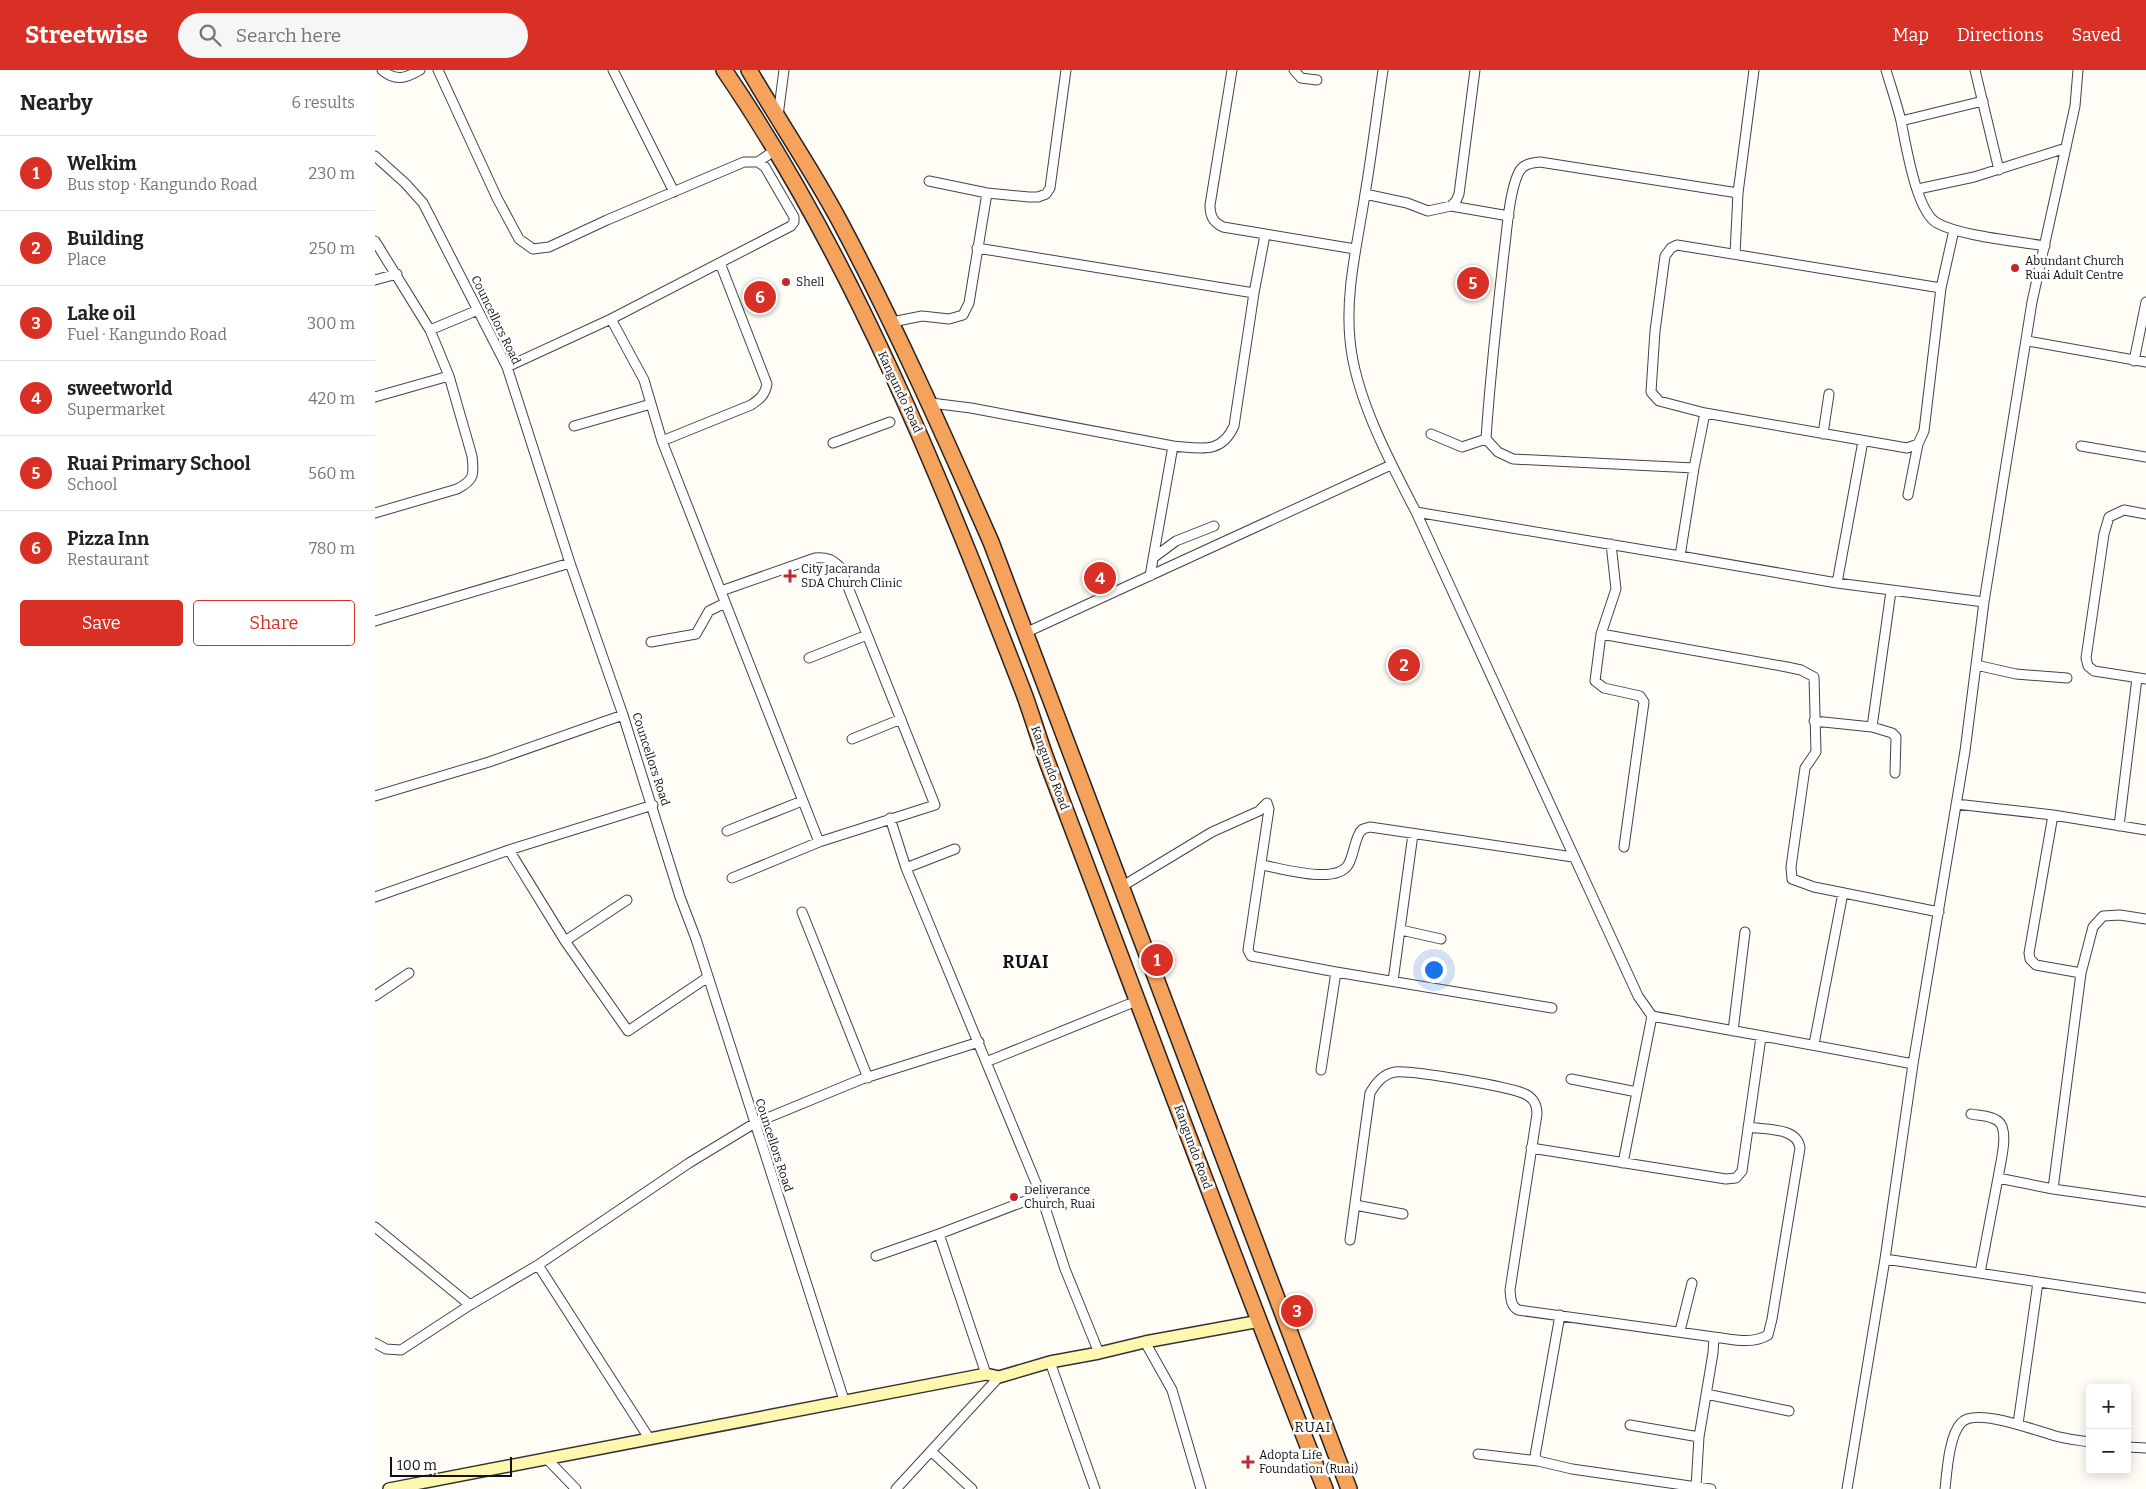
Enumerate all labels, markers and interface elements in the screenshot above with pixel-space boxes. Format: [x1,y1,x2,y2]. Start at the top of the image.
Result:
search box [178,13,528,58]
text: Streetwise [25,21,148,49]
icon: search [196,21,224,49]
text: Search here [236,24,341,47]
text: Map [1893,24,1929,46]
text: Directions [1957,24,2044,46]
text: Saved [2072,24,2121,46]
text: Nearby [20,90,93,116]
text: 6 results [292,93,355,112]
text: Welkim [67,152,137,175]
text: 1 [33,164,39,183]
text: 230 m [308,164,355,183]
text: Bus stop · Kangundo Road [67,175,258,194]
text: Building [67,227,144,250]
text: 2 [31,239,41,258]
text: 250 m [309,239,355,258]
text: Place [67,250,106,269]
place label: Abundant Church Ruai Adult Centre [2025,254,2124,282]
marker: Abundant Church Ruai Adult Centre [2009,262,2021,274]
pin: 5 [1457,264,1489,302]
street label: Councellors Road [468,273,524,367]
place label: Shell [796,275,825,289]
marker: Shell [780,276,792,288]
pin: 6 [744,278,776,316]
text: Lake oil [67,302,136,325]
text: 3 [31,314,41,333]
text: 300 m [307,314,355,333]
text: Fuel · Kangundo Road [67,325,227,344]
street label: Kangundo Road [875,349,925,435]
text: sweetworld [67,377,172,400]
text: 4 [31,389,41,408]
text: 420 m [308,389,355,408]
text: Supermarket [67,400,165,419]
text: Ruai Primary School [67,452,251,475]
text: 5 [32,464,40,483]
text: 560 m [308,464,355,483]
text: School [67,475,117,494]
text: Pizza Inn [67,527,149,550]
text: 6 [31,539,41,558]
text: 780 m [309,539,355,558]
text: Restaurant [67,550,149,569]
pin: 4 [1084,559,1116,597]
place label: City Jacaranda SDA Church Clinic [801,562,902,590]
marker: City Jacaranda SDA Church Clinic [783,569,797,583]
button: Save [20,600,183,646]
button: Share [193,600,355,646]
pin: 2 [1388,646,1420,684]
street label: Councellors Road [629,711,673,807]
street label: Kangundo Road [1028,724,1072,812]
pin: 1 [1141,941,1173,979]
district label: RUAI [1002,951,1050,973]
your location [1421,957,1447,983]
street label: Councellors Road [752,1097,796,1193]
street label: Kangundo Road [1171,1103,1215,1191]
place label: Deliverance Church, Ruai [1024,1183,1096,1211]
marker: Deliverance Church, Ruai [1008,1191,1020,1203]
pin: 3 [1281,1292,1313,1330]
map controls [2086,1384,2131,1474]
button: + [2086,1384,2131,1429]
district label: RUAI [1294,1419,1332,1436]
button: − [2086,1429,2131,1474]
place label: Adopta Life Foundation (Ruai) [1259,1448,1358,1476]
scale bar [390,1454,513,1477]
marker: Adopta Life Foundation (Ruai) [1241,1455,1255,1469]
text: 100 m [397,1457,437,1474]

